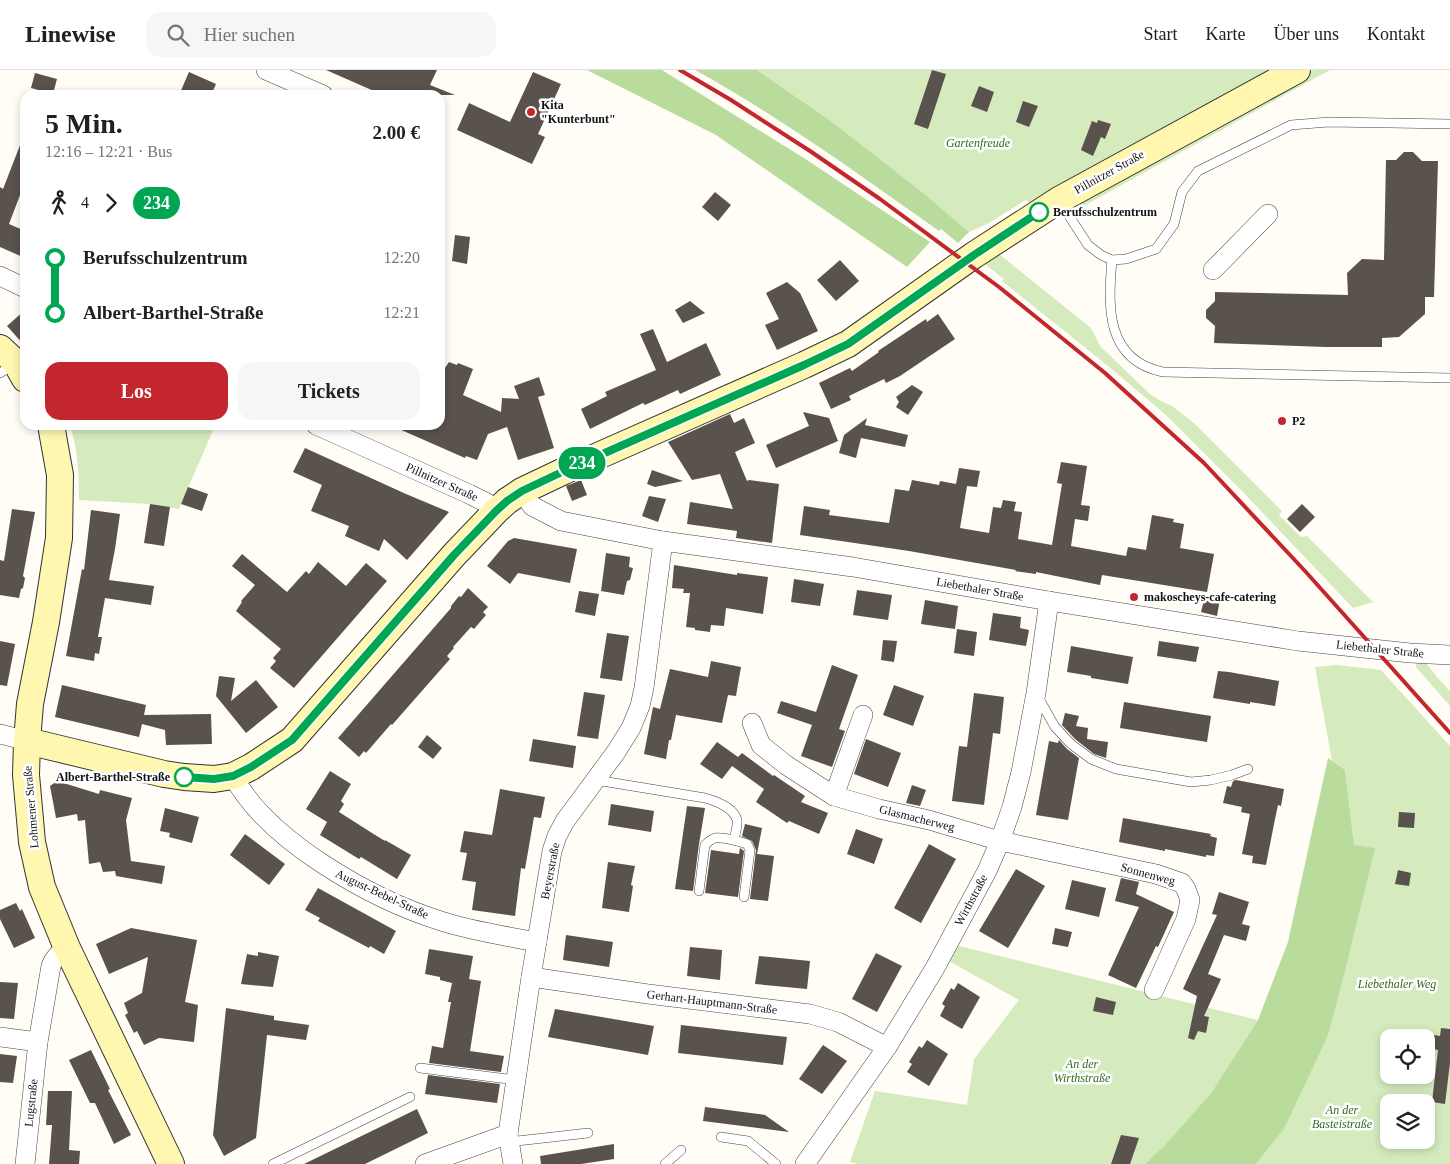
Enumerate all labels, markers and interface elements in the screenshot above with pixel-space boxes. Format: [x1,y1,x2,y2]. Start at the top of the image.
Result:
search box [146,12,496,57]
text: Linewise [25,21,116,47]
icon: search [164,21,192,49]
text: Hier suchen [204,24,295,45]
text: Start [1144,24,1178,44]
text: Karte [1206,24,1246,44]
text: Über uns [1274,24,1339,44]
text: Kontakt [1367,24,1425,44]
place label: Kita "Kunterbunt" [541,98,616,126]
marker: Kita "Kunterbunt" [525,106,537,118]
text: 5 Min. [45,108,123,139]
text: 2.00 € [373,122,420,143]
park label: Gartenfreude [946,136,1011,150]
text: 12:16 – 12:21 · Bus [45,143,172,160]
street label: Pillnitzer Straße [1072,147,1146,197]
icon: walk [45,189,73,217]
icon: forward [97,189,125,217]
text: 234 [143,193,170,213]
text: 4 [81,194,89,211]
marker: Berufsschulzentrum [1029,202,1049,222]
place label: Berufsschulzentrum [1053,205,1157,219]
text: Berufsschulzentrum [83,247,248,268]
text: 12:20 [384,249,420,266]
text: Albert-Barthel-Straße [83,302,263,323]
text: 12:21 [384,304,420,321]
button: Los [45,362,228,420]
button: Tickets [238,362,420,420]
place label: P2 [1292,414,1305,428]
marker: P2 [1276,415,1288,427]
line badge: 234 [553,447,611,479]
text: 234 [569,453,596,473]
street label: Pillnitzer Straße [404,460,480,504]
street label: Liebethaler Straße [935,574,1025,604]
place label: makoscheys-cafe-catering [1144,590,1276,604]
marker: makoscheys-cafe-catering [1128,591,1140,603]
street label: Liebethaler Straße [1335,637,1425,661]
street label: Lohmener Straße [20,765,42,849]
marker: Albert-Barthel-Straße [174,767,194,787]
place label: Albert-Barthel-Straße [56,770,171,784]
street label: Glasmacherweg [878,802,956,834]
street label: Beyerstraße [538,842,562,900]
street label: Sonnenweg [1119,860,1177,888]
street label: August-Bebel-Straße [333,866,431,922]
street label: Wirthstraße [952,872,990,928]
park label: Liebethaler Weg [1357,977,1436,991]
street label: Gerhart-Hauptmann-Straße [646,987,778,1017]
map controls [1380,1029,1435,1149]
button: locate [1380,1029,1435,1084]
park label: An der Wirthstraße [1054,1057,1111,1085]
street label: Lugstraße [22,1078,40,1128]
button: layers [1380,1094,1435,1149]
park label: An der Basteistraße [1312,1103,1373,1131]

